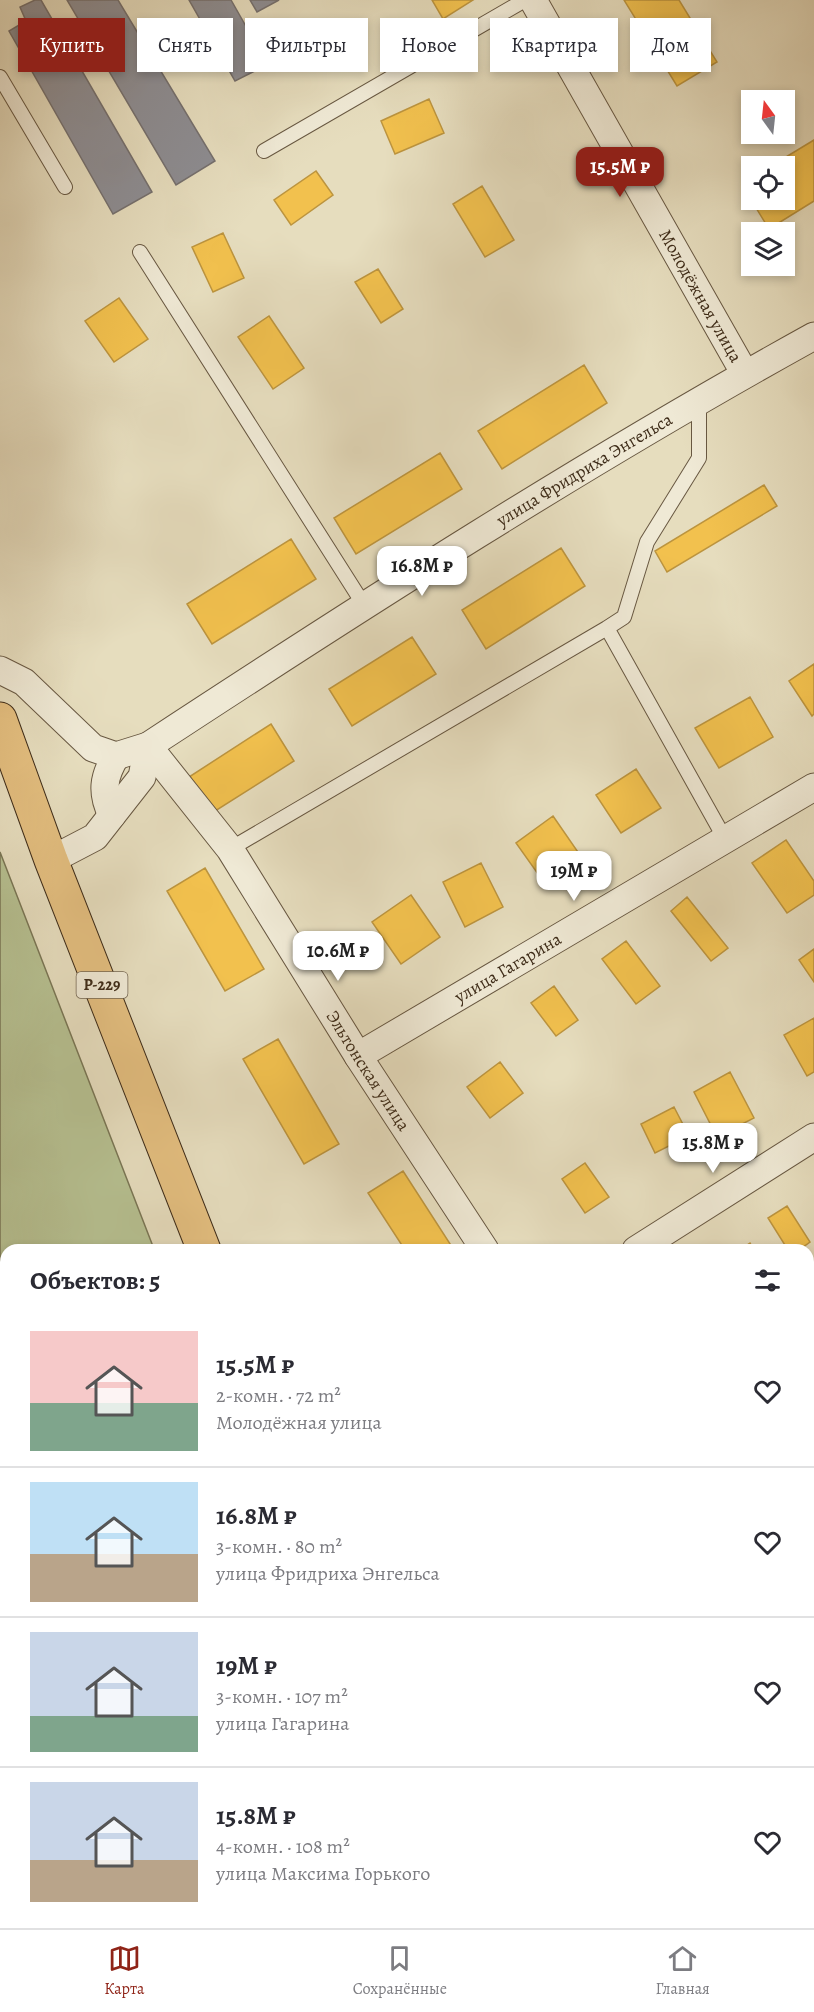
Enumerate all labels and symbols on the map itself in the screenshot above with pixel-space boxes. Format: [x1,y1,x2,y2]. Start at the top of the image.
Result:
north arrow [741,90,795,144]
pin: 15.5M ₽ [565,147,675,198]
street label: Молодёжная улица [653,225,748,367]
street label: улица Фридриха Энгельса [491,407,677,532]
pin: 16.8M ₽ [367,546,477,597]
pin: 19M ₽ [532,851,616,902]
street label: улица Гагарина [449,926,566,1009]
pin: 10.6M ₽ [283,931,393,982]
road number: Р-229 [76,972,128,998]
street label: Эльтонская улица [321,1006,416,1136]
pin: 15.8M ₽ [658,1123,768,1174]

